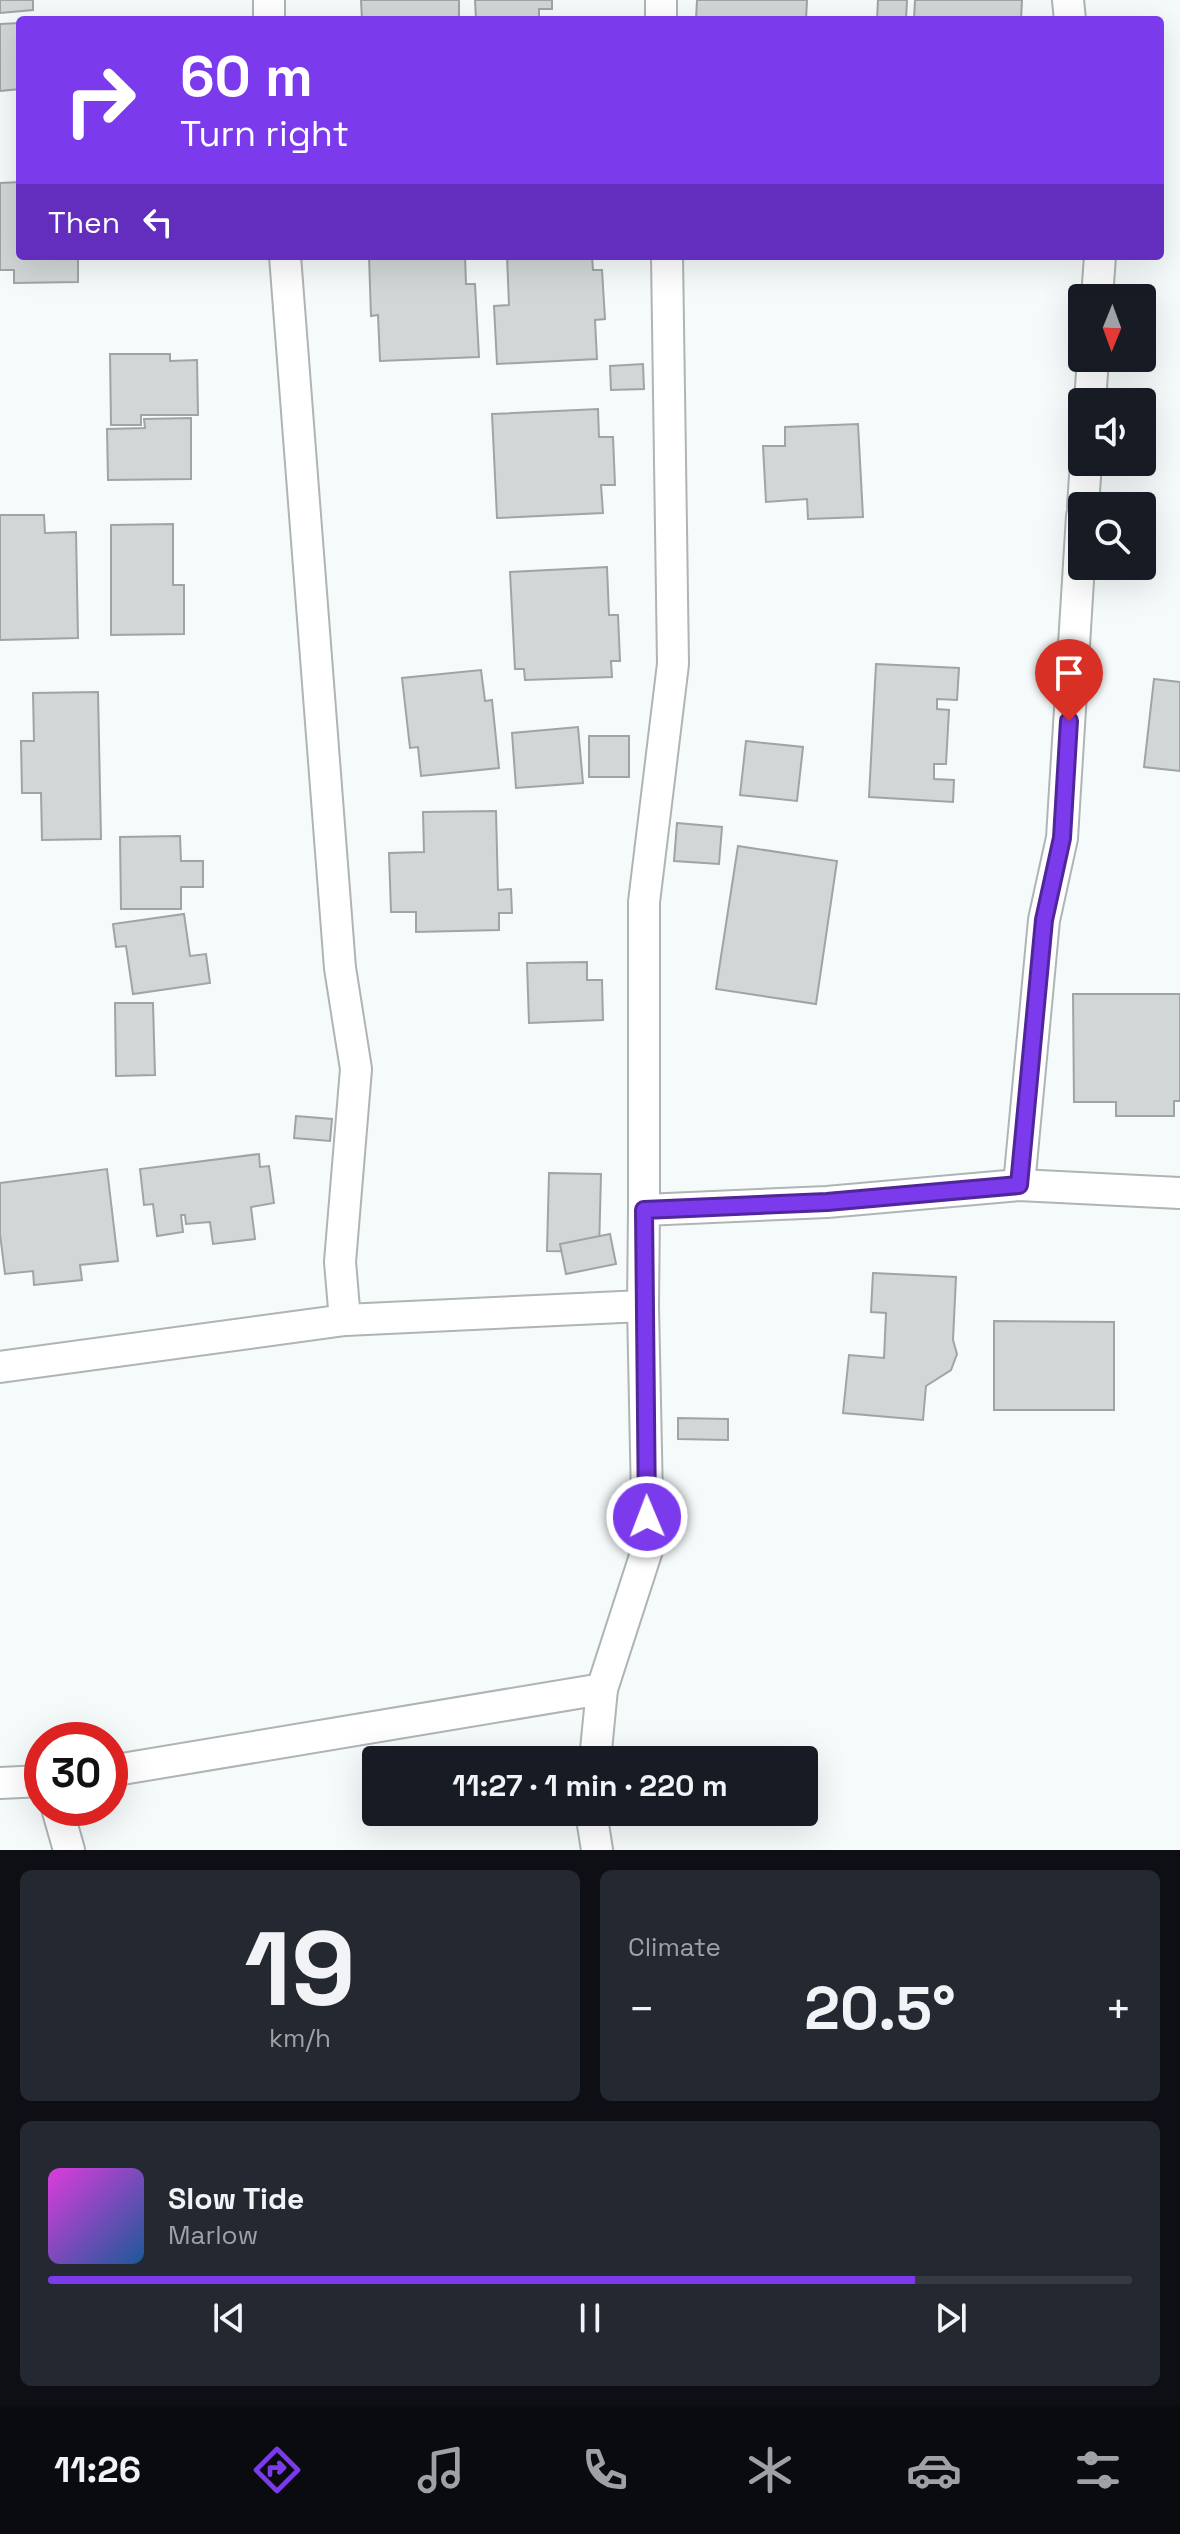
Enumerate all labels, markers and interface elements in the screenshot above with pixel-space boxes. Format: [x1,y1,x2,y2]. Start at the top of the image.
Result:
text: 60 m [180,41,313,112]
icon: right [48,48,152,152]
text: Turn right [180,111,349,157]
icon: left [136,200,180,244]
text: Then [48,203,120,242]
north arrow [1068,284,1156,372]
map controls [1068,284,1156,580]
button: sound [1068,388,1156,476]
button: search [1068,492,1156,580]
pin [1035,639,1103,721]
icon: arrive [1047,651,1091,695]
position arrow [605,1475,689,1559]
speed limit sign: 30 [24,1722,128,1826]
text: 11:27 · 1 min · 220 m [452,1766,728,1805]
text: 19 [244,1903,356,2035]
text: Climate [628,1930,721,1964]
text: 20.5° [804,1970,956,2047]
text: − [628,1981,655,2037]
text: + [1105,1981,1132,2037]
text: km/h [269,2021,331,2055]
text: Slow Tide [168,2179,304,2218]
text: Marlow [168,2218,258,2252]
icon: previous [207,2296,251,2340]
icon: pause [568,2296,612,2340]
icon: next [929,2296,973,2340]
icon: directions [249,2442,305,2498]
icon: music [413,2442,469,2498]
icon: phone [577,2442,633,2498]
icon: climate [742,2442,798,2498]
icon: car [906,2442,962,2498]
icon: filters [1070,2442,1126,2498]
text: 11:26 [54,2447,141,2493]

